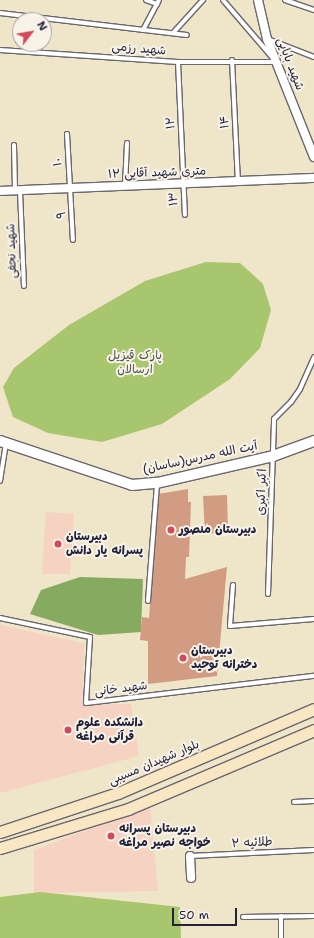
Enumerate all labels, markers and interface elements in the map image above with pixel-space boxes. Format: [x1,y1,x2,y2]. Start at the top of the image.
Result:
north arrow [12,12,52,52]
text: N [33,18,51,34]
street label: شهید بابایی [273,36,307,92]
street label: شهید رزمی [111,39,167,59]
street label: ۱۴ [217,115,233,129]
street label: ۱۲ [163,116,179,130]
street label: ۱۰ [51,157,65,167]
street label: ۱۲ متری شهید آقایی [108,164,206,182]
street label: ۱۳ [167,192,181,206]
street label: ۹ [55,211,69,219]
street label: شهید نجفی [4,223,20,279]
park label: پارک قیزیل ارسالان [108,349,162,377]
street label: آیت الله مدرس(ساسان) [141,439,259,477]
street label: اکبر اکبری [254,468,270,516]
place label: دبیرستان منصور [179,523,256,537]
marker: دبیرستان منصور [166,525,176,535]
place label: دبیرستان پسرانه یار دانش [66,530,143,558]
marker: دبیرستان پسرانه یار دانش [53,539,63,549]
place label: دبیرستان دخترانه توحید [191,644,257,672]
marker: دبیرستان دخترانه توحید [178,653,188,663]
street label: شهید خانی [94,679,148,699]
place label: دانشکده علوم قرآنی مراغه [76,716,143,744]
marker: دانشکده علوم قرآنی مراغه [63,725,73,735]
street label: بلوار شهیدان مسیبی [106,737,202,789]
place label: دبیرستان پسرانه خواجه نصیر مراغه [119,822,211,850]
marker: دبیرستان پسرانه خواجه نصیر مراغه [106,831,116,841]
street label: طلائیه ۲ [231,835,273,851]
scale bar [174,900,239,926]
text: 50 m [179,907,209,923]

